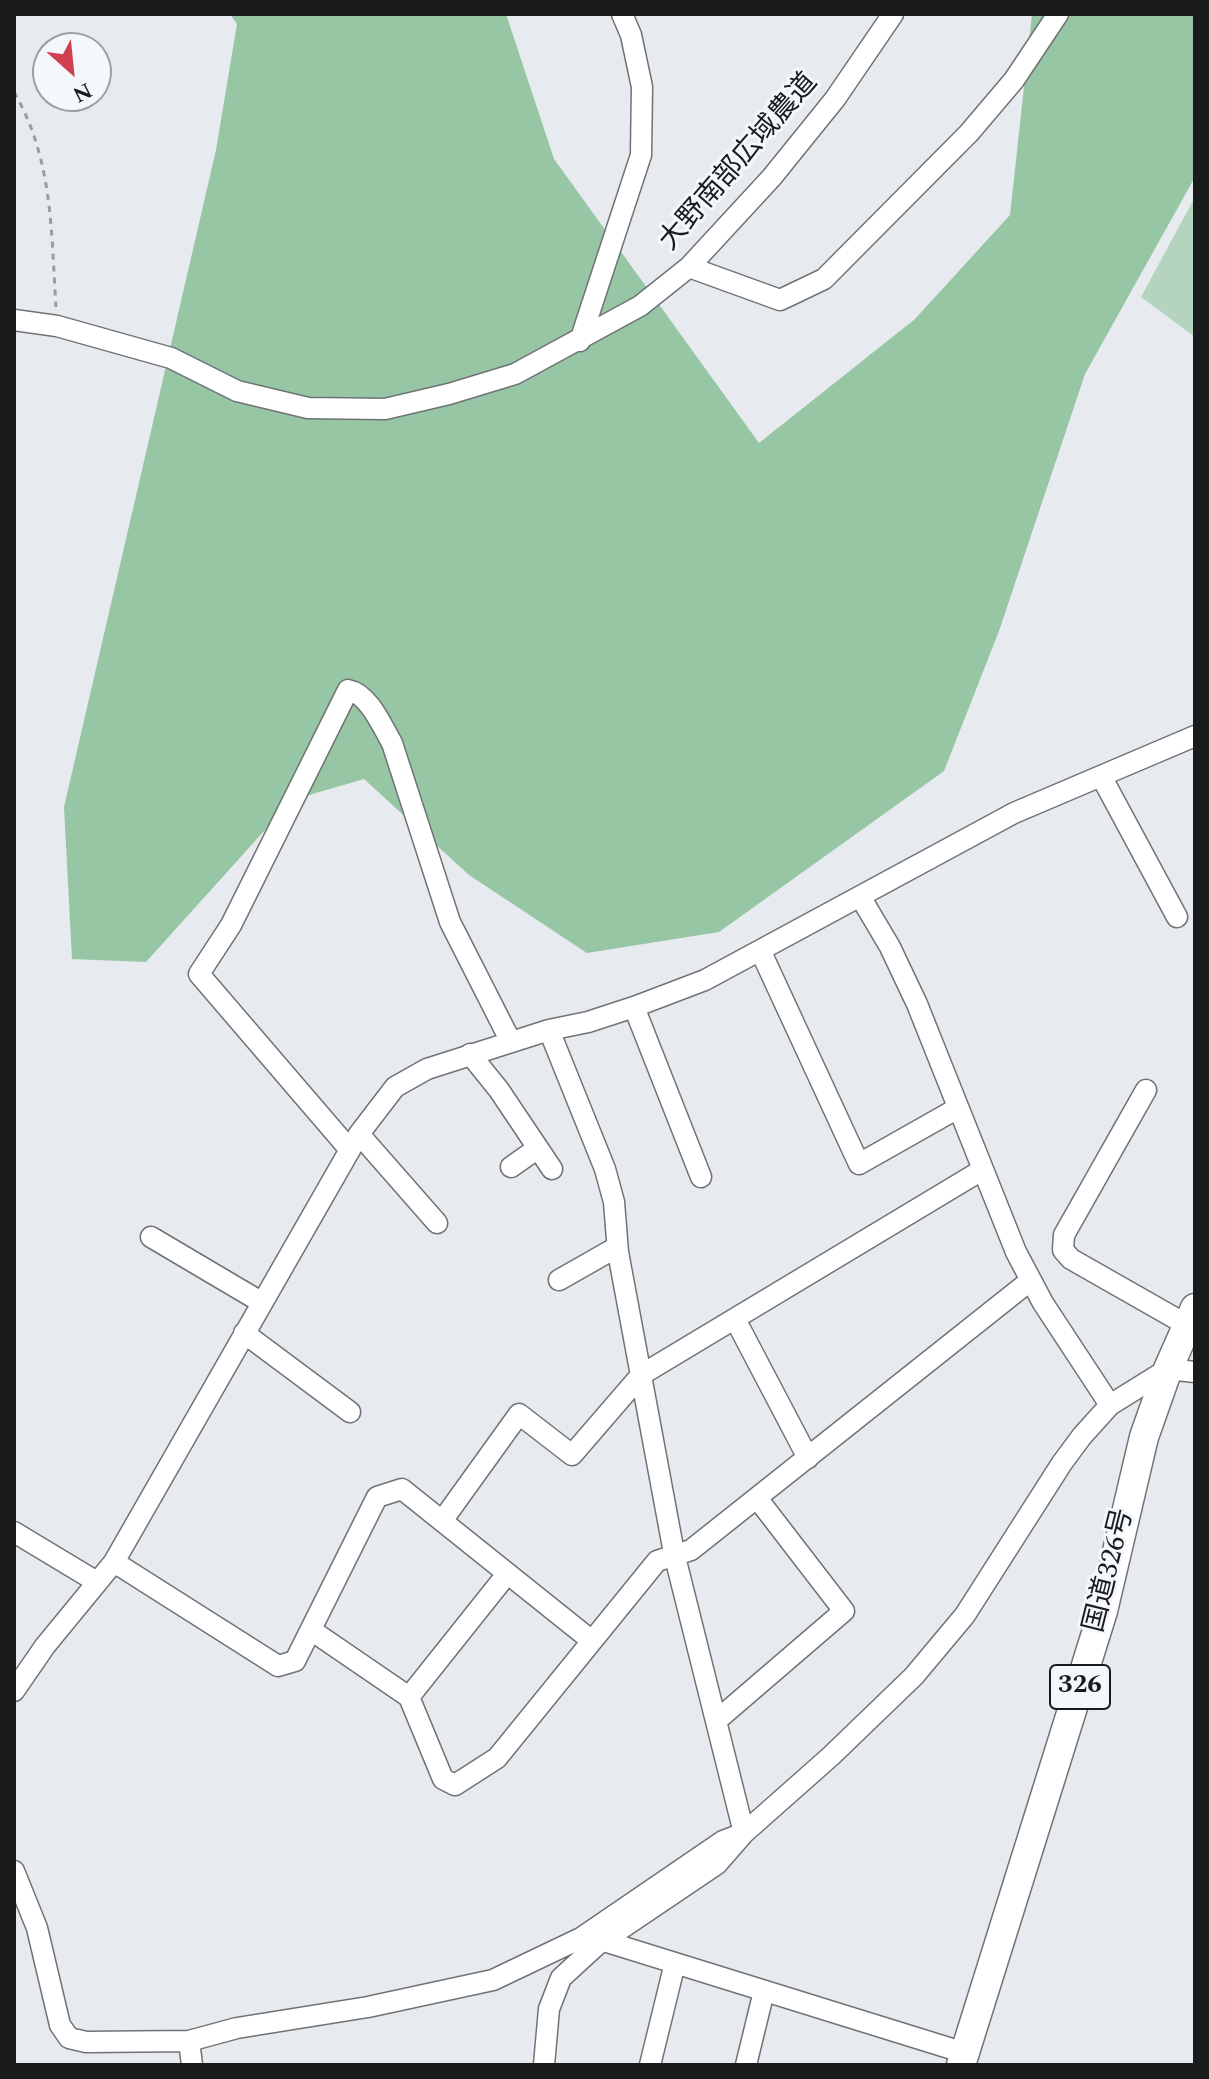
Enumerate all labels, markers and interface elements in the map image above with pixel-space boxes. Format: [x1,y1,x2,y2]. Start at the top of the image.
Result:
north arrow [32,32,112,112]
street label: 大野南部広域農道 [654,67,826,259]
text: N [67,73,98,111]
street label: 国道326号 [1079,1506,1143,1636]
road number: 326 [1050,1665,1110,1709]

